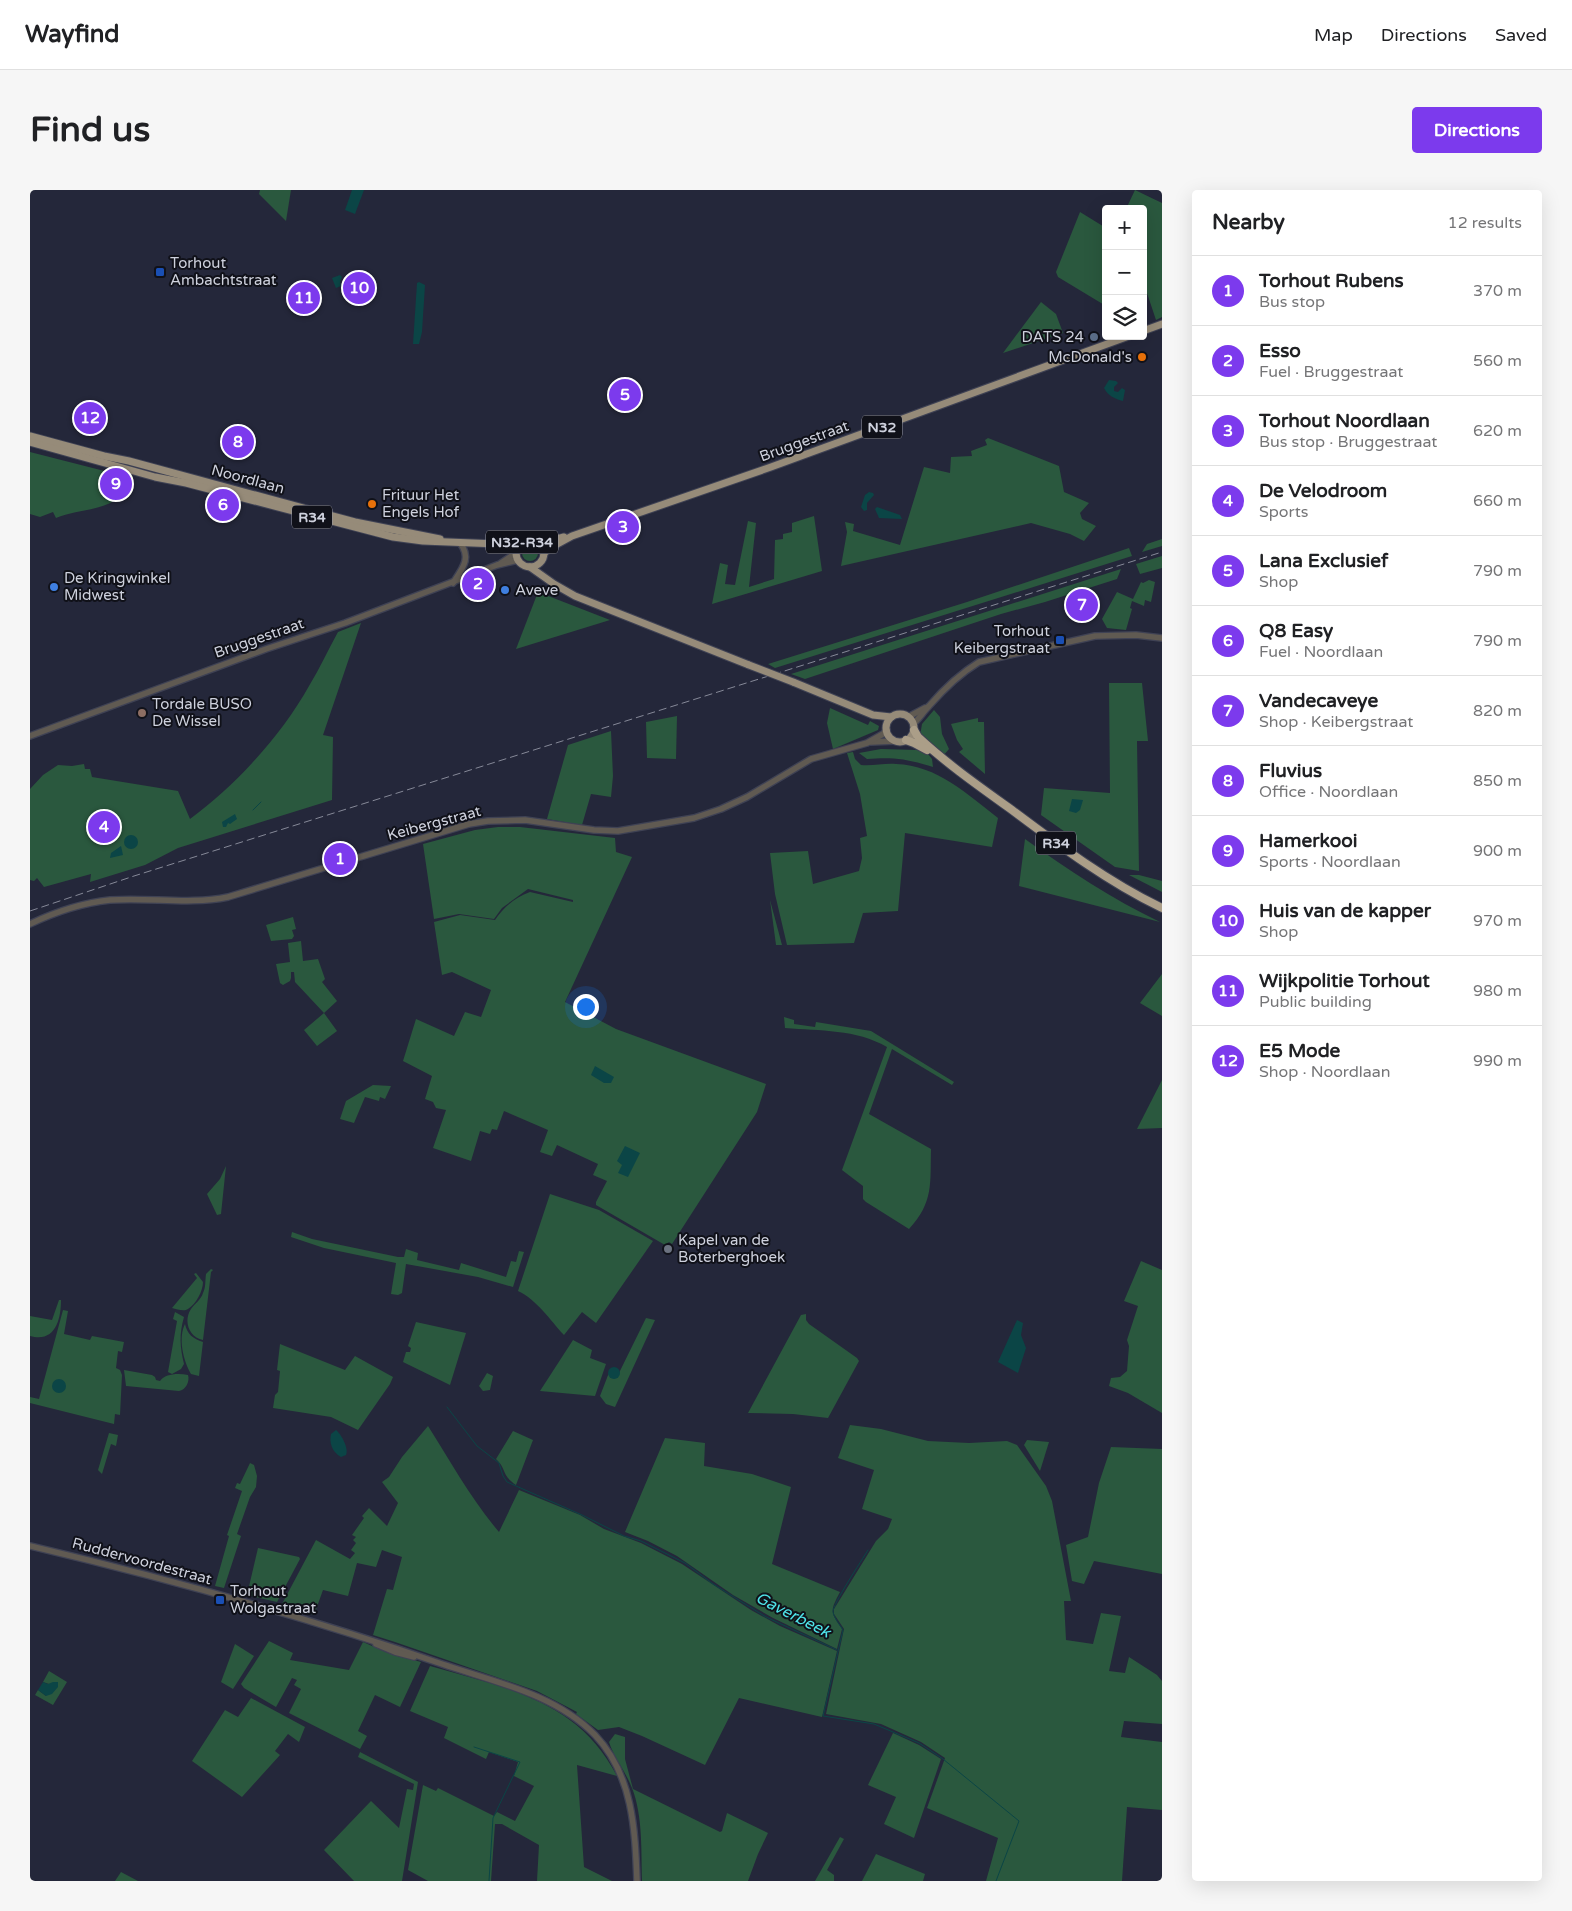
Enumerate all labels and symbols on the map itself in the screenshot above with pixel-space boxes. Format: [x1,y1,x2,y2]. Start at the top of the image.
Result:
place label: Torhout Ambachtstraat [170,254,277,289]
marker: Torhout Ambachtstraat [154,266,166,278]
pin: 10 [343,269,375,307]
pin: 11 [288,279,320,317]
place label: DATS 24 [1022,328,1084,346]
marker: DATS 24 [1088,331,1100,343]
place label: McDonald's [1048,348,1132,366]
marker: McDonald's [1136,351,1148,363]
pin: 5 [609,376,641,414]
pin: 12 [74,399,106,437]
street label: Bruggestraat [757,416,851,465]
road number: N32 [862,416,902,438]
pin: 8 [222,423,254,461]
street label: Noordlaan [210,461,286,497]
pin: 9 [100,465,132,503]
pin: 6 [207,486,239,524]
place label: Frituur Het Engels Hof [382,486,460,521]
marker: Frituur Het Engels Hof [366,498,378,510]
road number: R34 [292,506,332,528]
pin: 3 [607,508,639,546]
road number: N32-R34 [486,531,558,554]
pin: 2 [462,565,494,603]
place label: De Kringwinkel Midwest [64,569,171,604]
marker: De Kringwinkel Midwest [48,581,60,593]
place label: Aveve [515,581,558,599]
marker: Aveve [499,584,511,596]
pin: 7 [1066,586,1098,624]
street label: Bruggestraat [212,614,306,662]
place label: Torhout Keibergstraat [954,622,1050,657]
marker: Torhout Keibergstraat [1054,634,1066,646]
place label: Tordale BUSO De Wissel [152,695,252,730]
marker: Tordale BUSO De Wissel [136,707,148,719]
street label: Keibergstraat [385,802,483,844]
pin: 4 [88,808,120,846]
road number: R34 [1036,831,1076,854]
pin: 1 [324,840,356,878]
your location [573,994,599,1020]
place label: Kapel van de Boterberghoek [678,1231,785,1266]
marker: Kapel van de Boterberghoek [662,1243,674,1255]
street label: Ruddervoordestraat [70,1534,214,1588]
place label: Torhout Wolgastraat [230,1582,317,1617]
water label: Gaverbeek [752,1588,835,1643]
marker: Torhout Wolgastraat [214,1594,226,1606]

